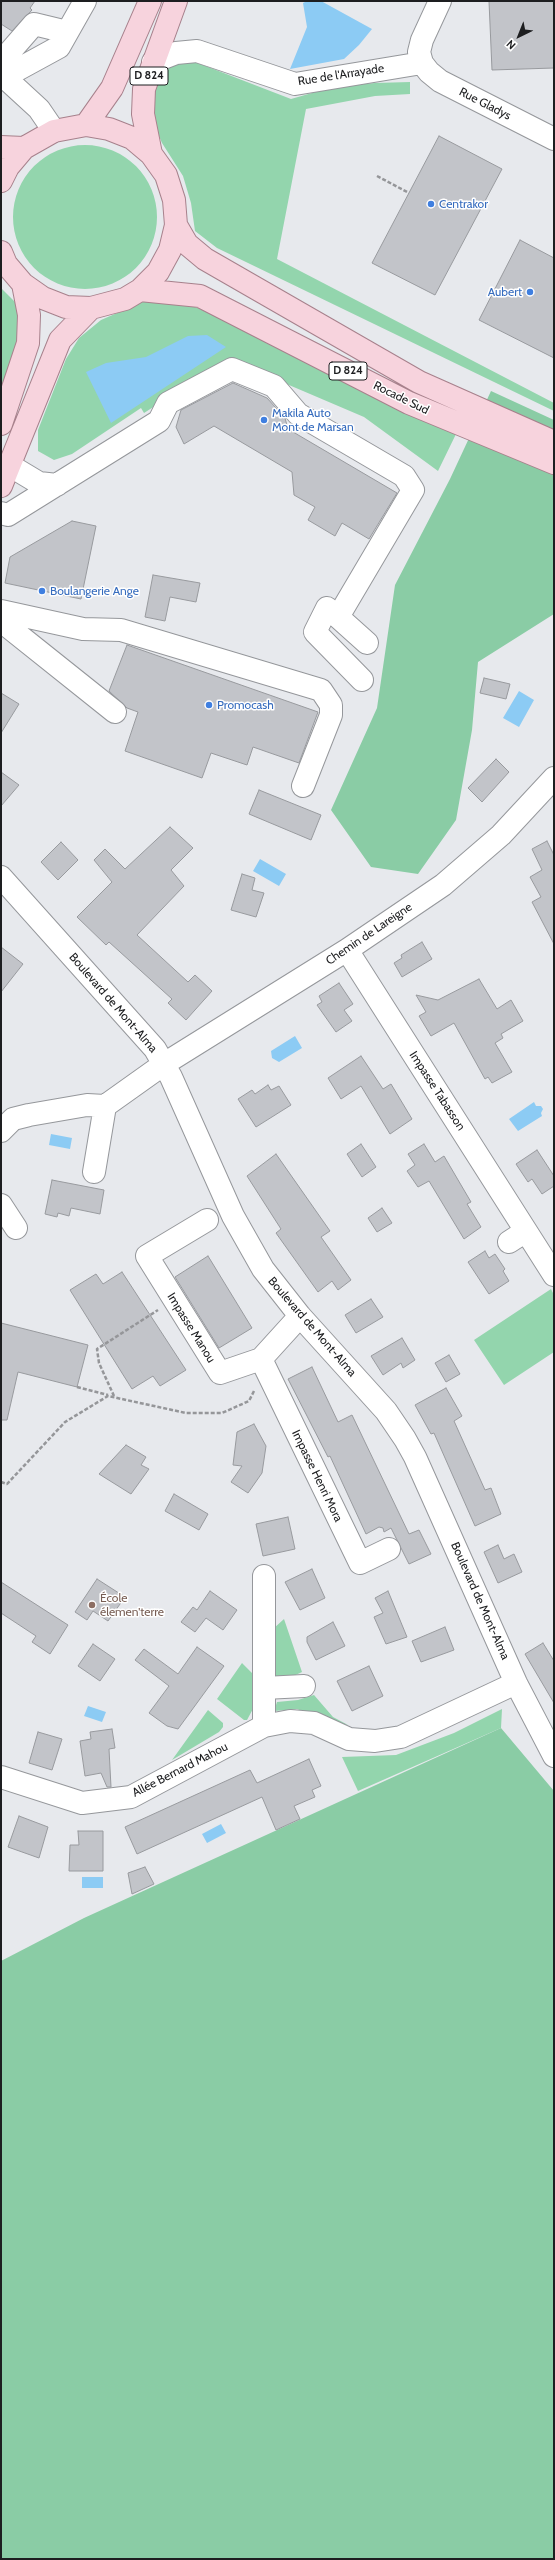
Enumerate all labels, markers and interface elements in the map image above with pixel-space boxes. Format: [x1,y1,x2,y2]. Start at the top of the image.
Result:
north arrow [499,16,539,56]
text: N [503,37,518,53]
street label: Rue de l'Arrayade [297,61,385,89]
road number: D 824 [130,67,168,85]
street label: Rue Gladys [457,85,513,123]
place label: Centrakor [439,197,488,211]
marker: Centrakor [426,199,436,209]
place label: Aubert [488,285,522,299]
marker: Aubert [525,287,535,297]
road number: D 824 [329,362,367,380]
street label: Rocade Sud [371,378,431,418]
place label: Makila Auto Mont de Marsan [272,406,354,434]
marker: Makila Auto Mont de Marsan [259,415,269,425]
place label: Boulangerie Ange [50,584,139,598]
marker: Boulangerie Ange [37,586,47,596]
place label: Promocash [217,698,274,712]
marker: Promocash [204,700,214,710]
street label: Chemin de Lareigne [323,900,415,968]
street label: Boulevard de Mont-Alma [66,950,160,1056]
street label: Impasse Tabasson [406,1049,468,1133]
street label: Boulevard de Mont-Alma [265,1274,359,1380]
street label: Impasse Manou [164,1290,218,1366]
street label: Impasse Henri Mora [288,1428,346,1524]
street label: Boulevard de Mont-Alma [448,1540,512,1662]
place label: École élemen'terre [100,1591,164,1619]
marker: École élemen'terre [87,1600,97,1610]
street label: Allée Bernard Mahou [130,1740,230,1800]

